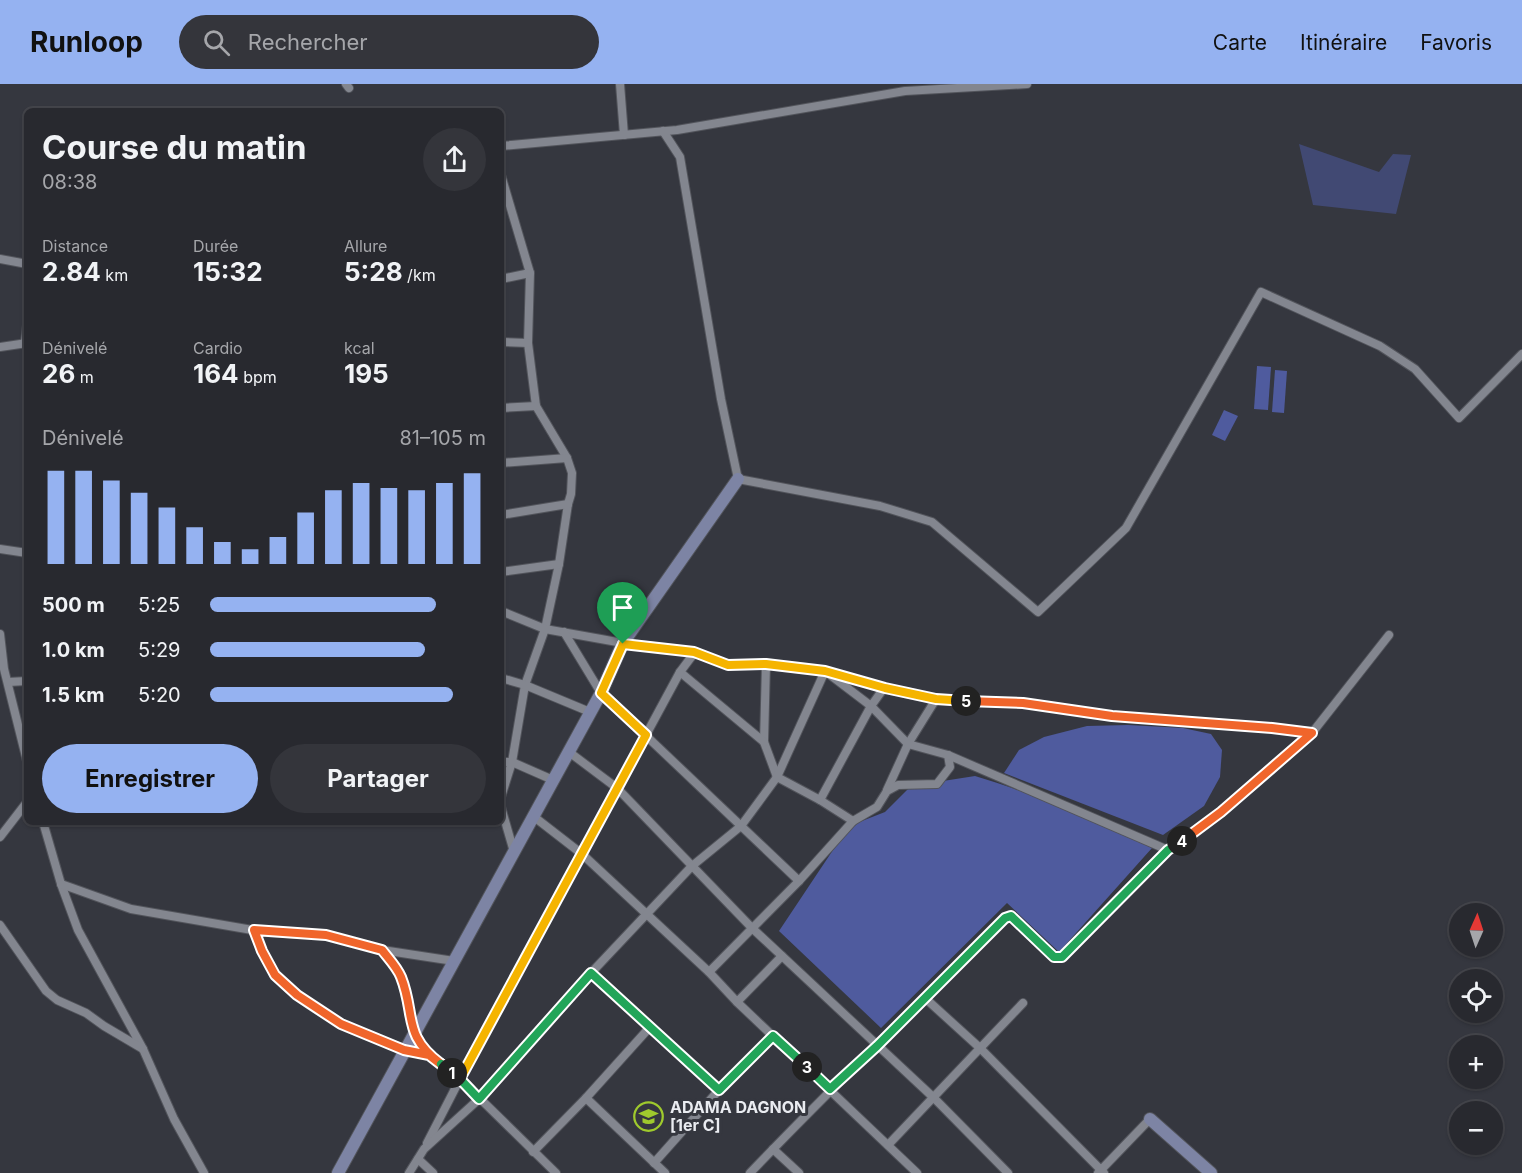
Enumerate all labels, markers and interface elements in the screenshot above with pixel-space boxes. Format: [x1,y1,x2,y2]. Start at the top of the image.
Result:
search box [179,15,599,69]
text: Runloop [30,25,143,59]
icon: search [200,26,233,59]
text: Rechercher [248,29,368,55]
text: Carte [1213,30,1267,55]
text: Itinéraire [1300,30,1387,55]
text: Favoris [1420,30,1492,55]
text: Course du matin [42,127,307,167]
button: share [423,128,486,191]
text: 08:38 [42,170,97,194]
text: Distance [42,236,108,256]
text: Durée [193,236,238,256]
text: Allure [344,236,387,256]
text: 2.84 [42,256,101,287]
text: 15:32 [193,256,263,287]
text: 5:28 [344,256,403,287]
text: km [101,265,128,285]
text: /km [403,265,436,285]
text: Dénivelé [42,338,107,358]
text: Cardio [193,338,243,358]
text: kcal [344,338,375,358]
text: 26 [42,358,75,389]
text: 164 [193,358,239,389]
text: 195 [344,358,389,389]
text: m [75,367,94,387]
text: bpm [239,367,277,387]
text: Dénivelé [42,426,124,450]
text: 81–105 m [399,426,486,450]
pin [597,582,648,644]
icon: arrive [606,591,639,624]
text: 500 m [42,593,105,617]
text: 5:25 [138,593,180,617]
text: 1.0 km [42,638,105,662]
text: 5:29 [138,638,181,662]
text: 1.5 km [42,683,105,707]
text: 5:20 [138,683,181,707]
pin: 5 [951,686,981,716]
text: 5 [961,691,971,711]
button: Enregistrer [42,744,258,813]
button: Partager [270,744,486,813]
pin: 4 [1167,826,1197,856]
text: 4 [1177,831,1187,851]
north arrow [1449,903,1503,957]
map controls [1449,903,1503,1155]
button: locate [1449,969,1503,1023]
button: + [1449,1035,1503,1089]
pin: 3 [792,1052,822,1082]
text: 3 [802,1057,812,1077]
pin: 1 [437,1058,467,1088]
text: 1 [449,1063,455,1083]
place label: ADAMA DAGNON [1er C] [670,1097,806,1135]
school or university icon: ADAMA DAGNON [1er C] [633,1100,665,1132]
button: − [1449,1101,1503,1155]

